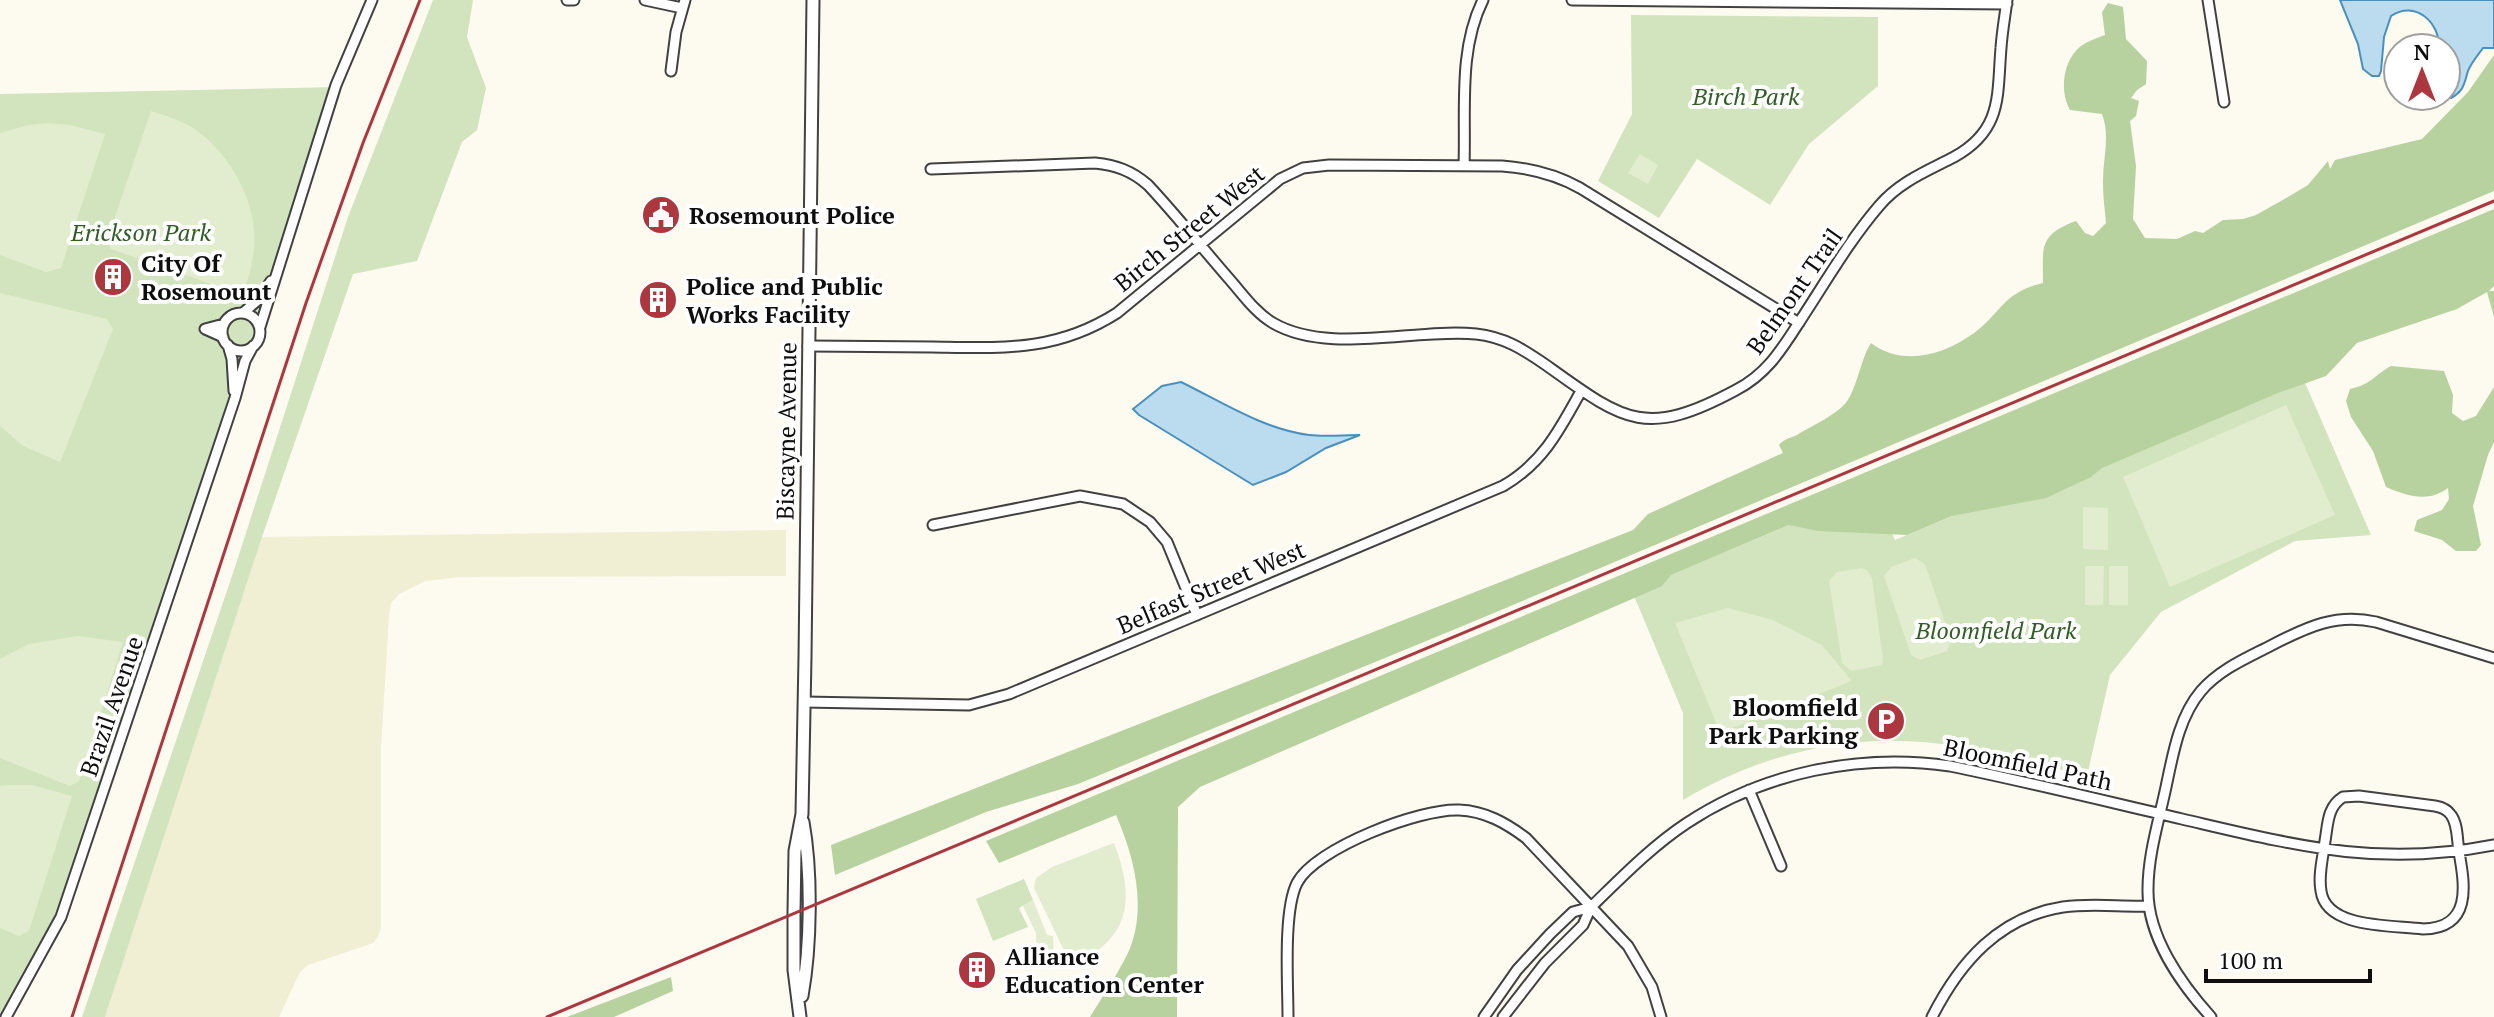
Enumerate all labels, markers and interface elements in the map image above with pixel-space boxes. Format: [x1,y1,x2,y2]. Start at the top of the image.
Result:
north arrow [2382,32,2462,112]
text: N [2414,37,2431,66]
park label: Birch Park [1692,80,1800,112]
street label: Birch Street West [1107,157,1271,298]
public building icon: Rosemount Police [640,194,682,236]
place label: Rosemount Police [689,199,895,231]
park label: Erickson Park [70,216,212,248]
street label: Belmont Trail [1739,222,1849,360]
place label: City Of Rosemount [141,247,272,307]
building icon: City Of Rosemount [92,256,134,298]
place label: Police and Public Works Facility [686,270,883,330]
building icon: Police and Public Works Facility [637,279,679,321]
street label: Biscayne Avenue [768,342,804,520]
street label: Belfast Street West [1112,533,1310,641]
park label: Bloomfield Park [1914,614,2077,646]
street label: Brazil Avenue [72,632,150,780]
place label: Bloomfield Park Parking [1709,691,1859,751]
parking icon: Bloomfield Park Parking [1865,700,1907,742]
street label: Bloomfield Path [1941,731,2115,797]
scale bar [2206,933,2370,983]
place label: Alliance Education Center [1005,940,1204,1000]
text: 100 m [2218,944,2283,976]
building icon: Alliance Education Center [956,949,998,991]

